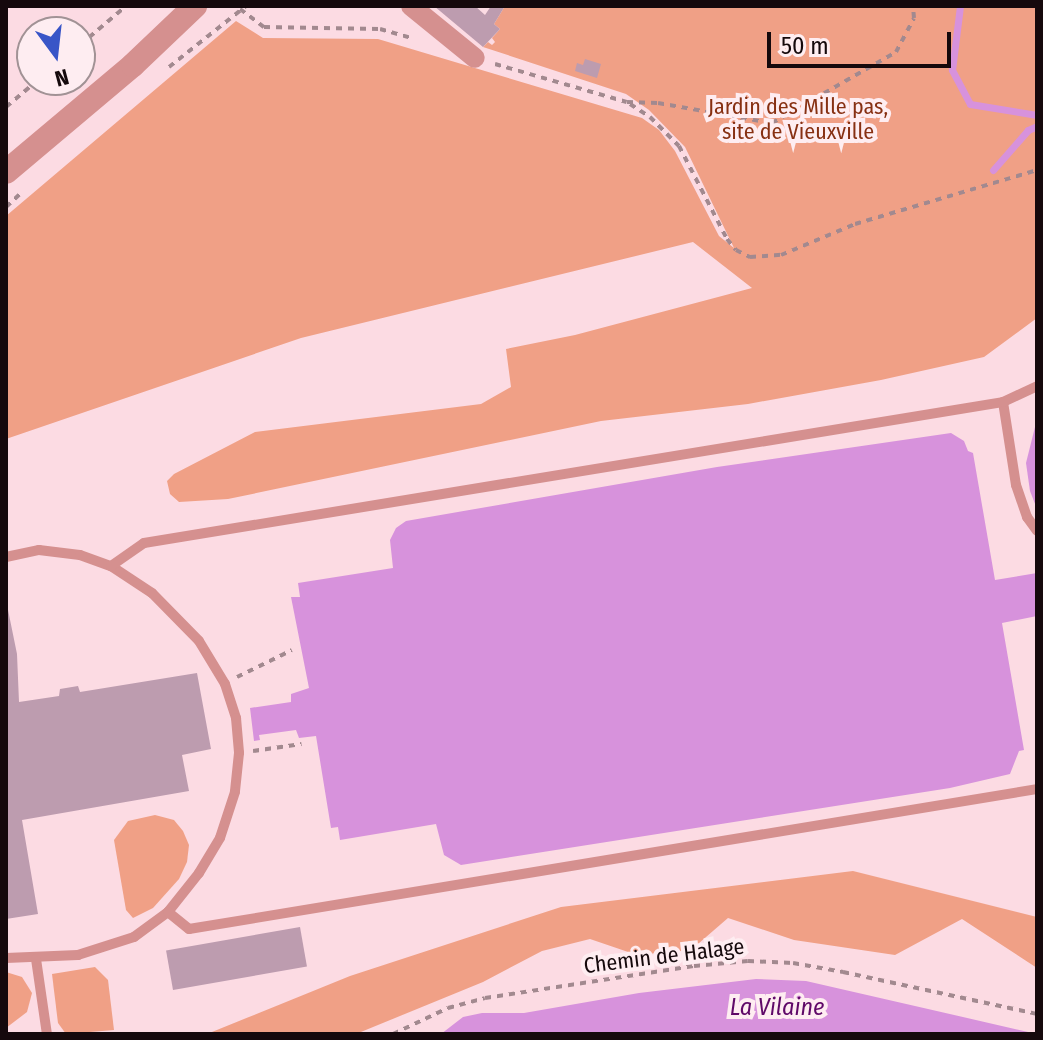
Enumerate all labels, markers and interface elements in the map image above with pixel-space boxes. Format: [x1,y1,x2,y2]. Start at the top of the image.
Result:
north arrow [16,16,96,96]
scale bar [771,16,955,66]
text: 50 m [781,32,829,60]
text: N [52,63,72,92]
park label: Jardin des Mille pas, site de Vieuxville [708,93,888,144]
street label: Chemin de Halage [582,933,746,979]
water label: La Vilaine [730,994,824,1022]

